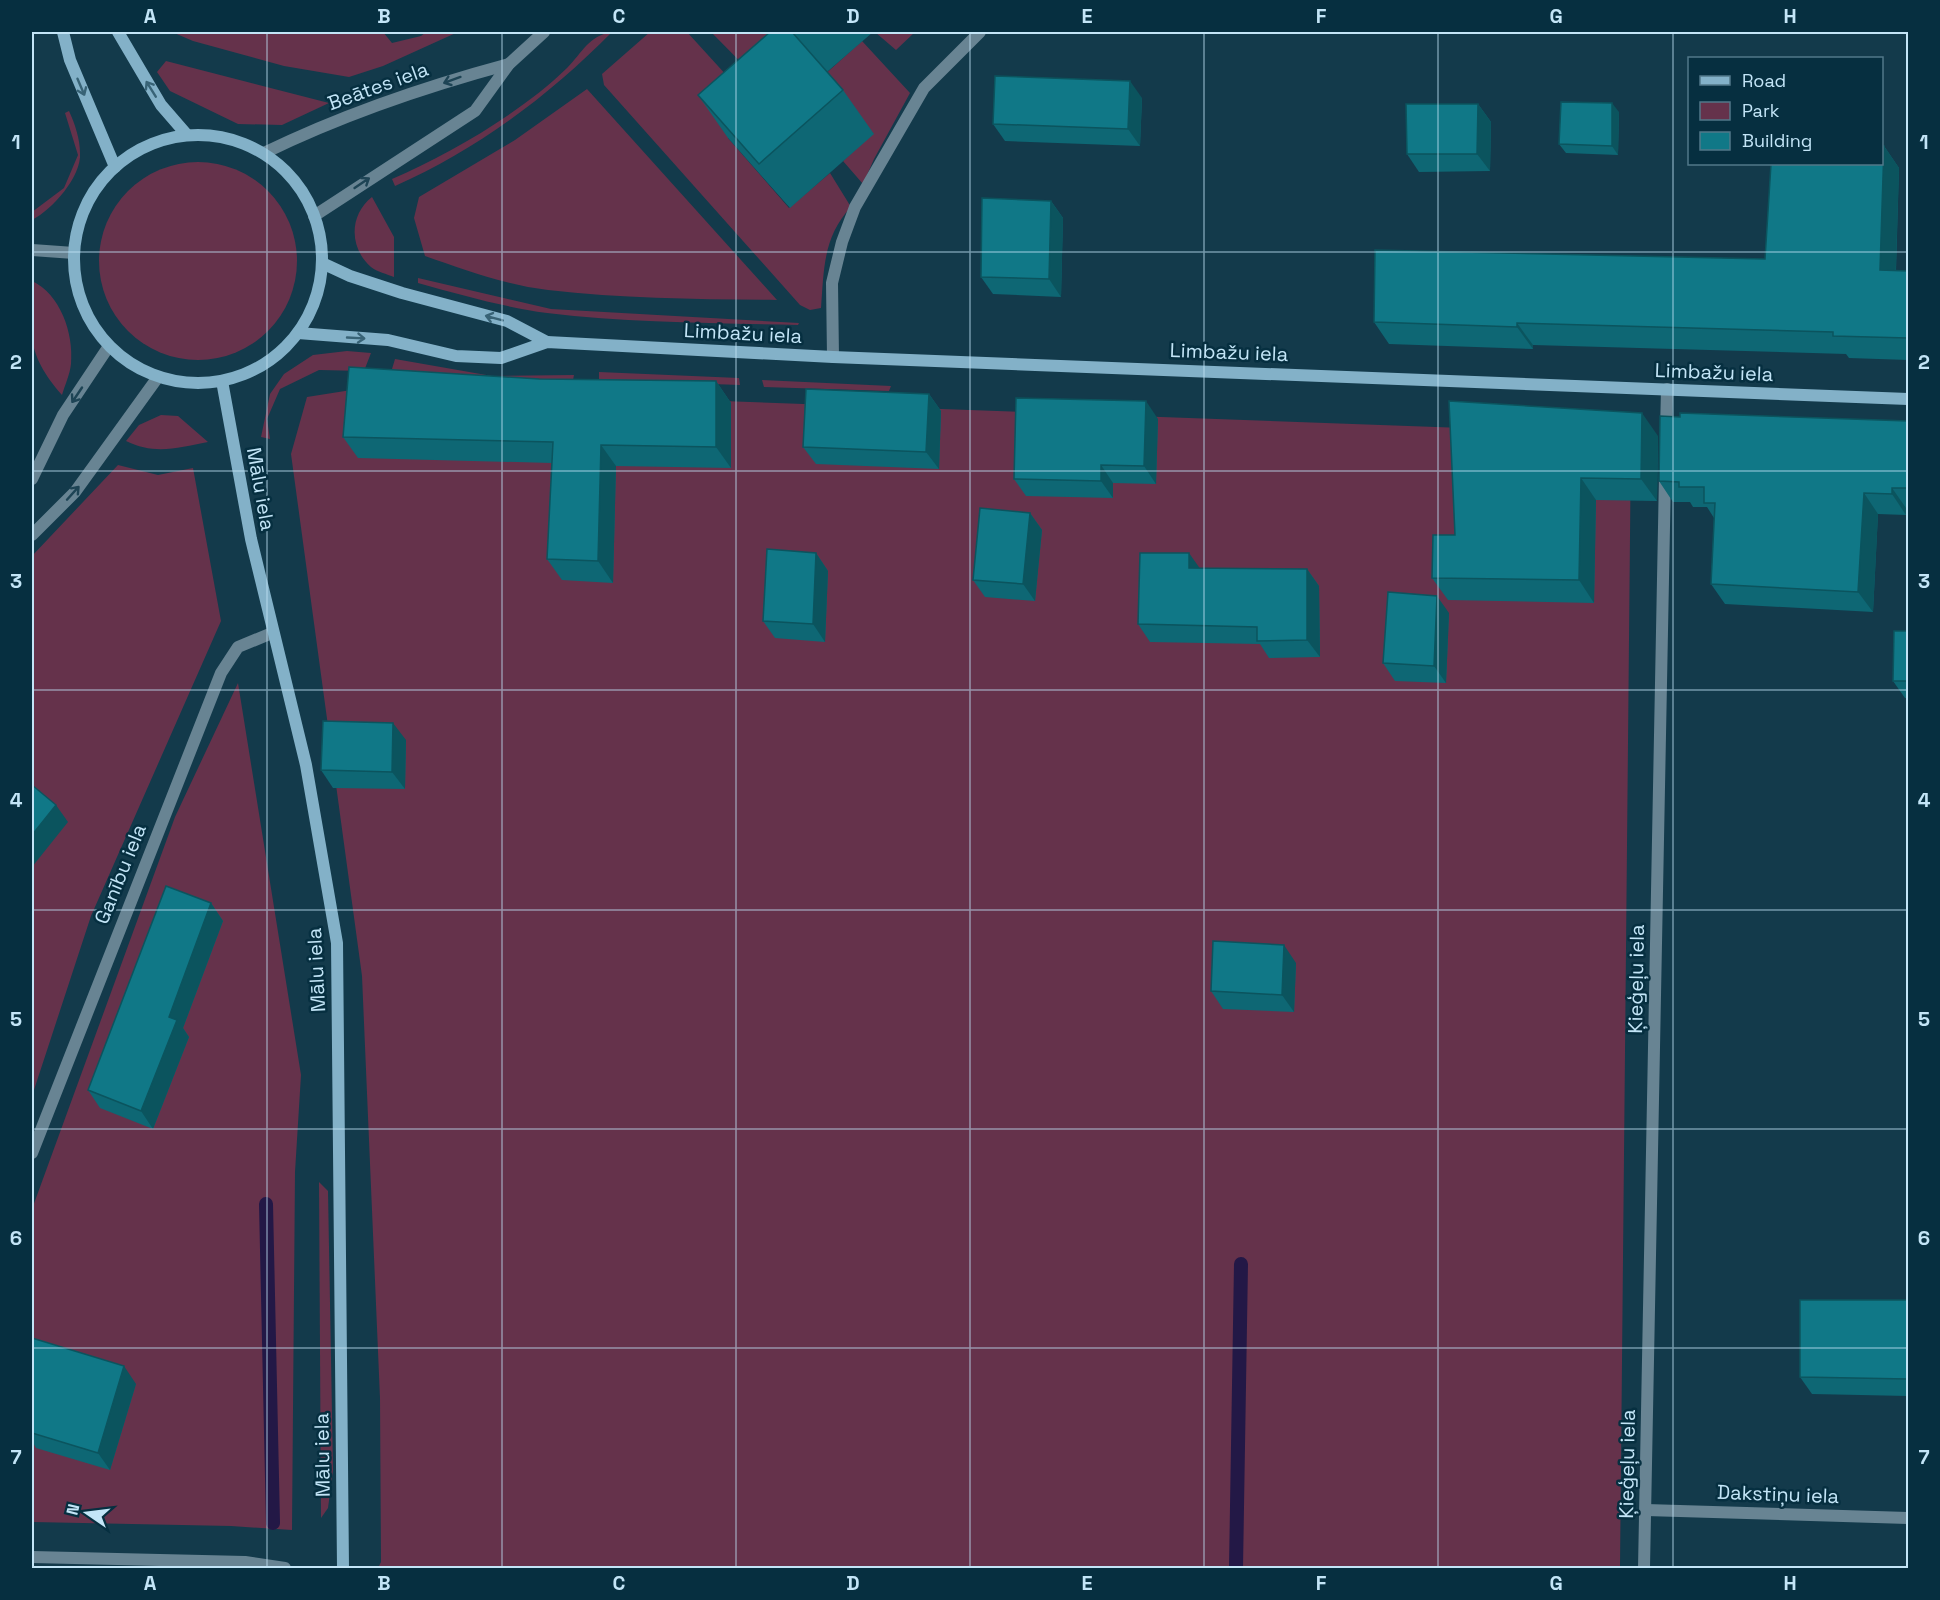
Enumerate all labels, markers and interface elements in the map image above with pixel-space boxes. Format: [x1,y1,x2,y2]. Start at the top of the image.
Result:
text: A [144,3,157,29]
text: B [377,3,391,29]
text: C [613,3,626,29]
text: D [846,3,860,29]
text: E [1081,3,1093,29]
text: F [1316,3,1327,29]
text: G [1549,3,1563,29]
text: H [1783,3,1797,29]
street label: Beātes iela [324,56,432,116]
legend [1688,57,1883,165]
text: Road [1742,69,1786,92]
one-way arrow [443,76,462,87]
one-way arrow [76,77,87,96]
one-way arrow [145,81,157,98]
text: Park [1742,99,1780,122]
text: 1 [11,129,21,155]
text: Building [1742,129,1812,152]
text: 1 [1919,129,1929,155]
one-way arrow [354,177,370,189]
one-way arrow [485,312,504,323]
street label: Limbažu iela [683,317,803,349]
one-way arrow [346,333,366,344]
street label: Limbažu iela [1169,337,1289,367]
text: 2 [10,349,22,375]
text: 2 [1918,349,1930,375]
street label: Limbažu iela [1654,357,1774,387]
one-way arrow [71,386,83,402]
street label: Mālu iela [241,445,281,533]
one-way arrow [66,486,80,501]
text: 3 [10,568,22,594]
text: 3 [1918,568,1930,594]
text: 4 [10,787,23,813]
text: 4 [1918,787,1931,813]
street label: Ganību iela [88,820,152,928]
street label: Ķieģeļu iela [1622,924,1650,1034]
street label: Mālu iela [301,927,331,1013]
text: 5 [10,1006,22,1032]
text: 5 [1918,1006,1930,1032]
text: 6 [10,1225,22,1251]
text: 6 [1918,1225,1930,1251]
street label: Ķieģeļu iela [1613,1409,1641,1519]
street label: Mālu iela [308,1413,336,1497]
text: 7 [10,1444,22,1470]
text: 7 [1918,1444,1930,1470]
street label: Dakstiņu iela [1716,1479,1840,1509]
north arrow [57,1483,117,1543]
text: N [61,1502,84,1517]
text: A [144,1570,157,1596]
text: B [377,1570,391,1596]
text: C [613,1570,626,1596]
text: D [846,1570,860,1596]
text: E [1081,1570,1093,1596]
text: F [1316,1570,1327,1596]
text: G [1549,1570,1563,1596]
text: H [1783,1570,1797,1596]

